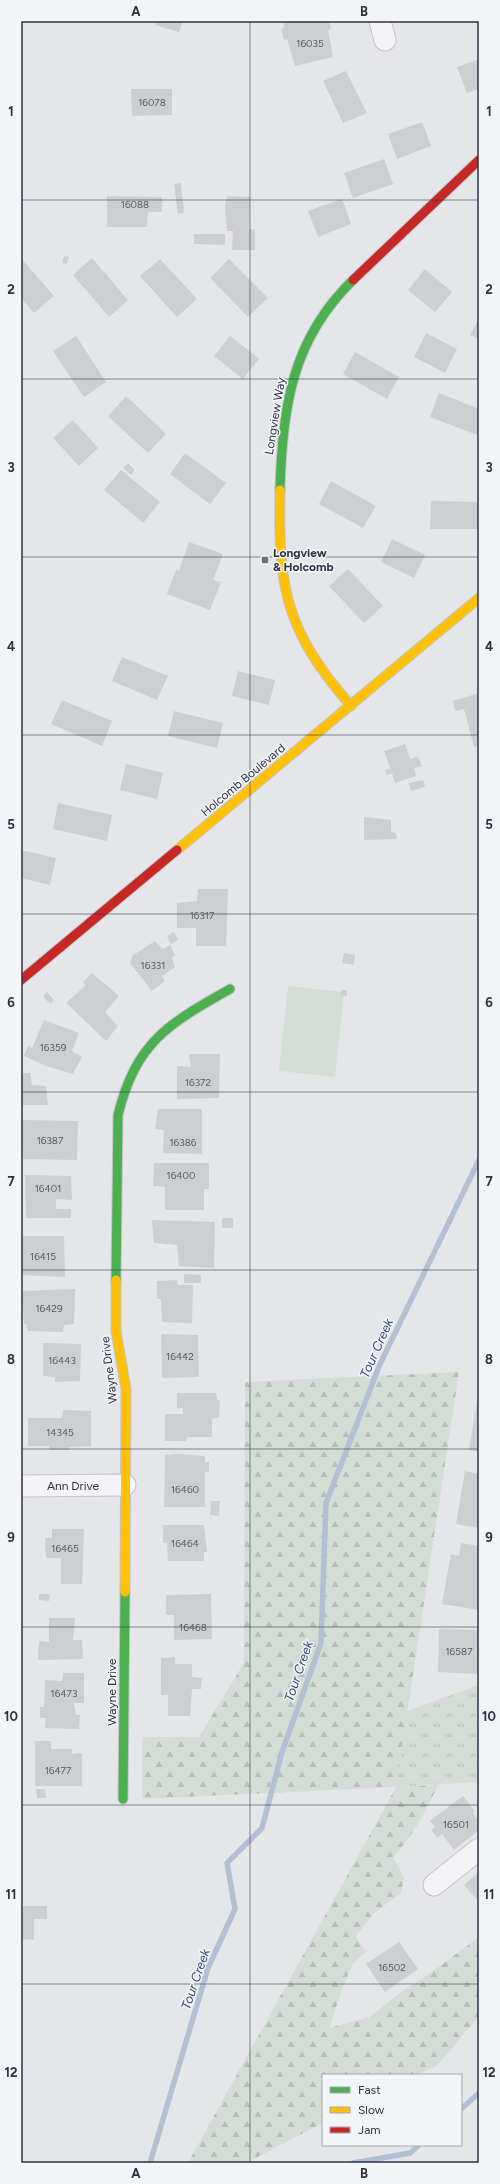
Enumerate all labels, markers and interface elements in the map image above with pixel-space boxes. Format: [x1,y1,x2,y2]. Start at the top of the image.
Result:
text: A [131,4,141,19]
text: B [360,4,368,19]
house number: 16035 [296,37,324,50]
house number: 16078 [138,96,166,109]
text: 1 [8,104,14,119]
text: 1 [486,104,492,119]
house number: 16088 [121,198,149,211]
text: 2 [7,282,15,297]
text: 2 [485,282,493,297]
street label: Longview Way [262,376,288,456]
text: 3 [7,460,15,475]
text: 3 [485,460,493,475]
place label: Longview & Holcomb [273,546,334,574]
marker: Longview & Holcomb [260,555,270,565]
text: 4 [7,639,15,654]
text: 4 [485,639,493,654]
street label: Holcomb Boulevard [198,741,288,819]
text: 5 [7,817,15,832]
text: 5 [485,817,493,832]
house number: 16317 [190,909,215,922]
house number: 16331 [141,959,165,972]
text: 6 [7,995,15,1010]
text: 6 [485,995,493,1010]
house number: 16359 [40,1041,67,1054]
house number: 16372 [185,1076,211,1089]
house number: 16387 [37,1134,64,1147]
house number: 16386 [169,1136,197,1149]
house number: 16400 [167,1169,195,1182]
text: 7 [7,1174,15,1189]
text: 7 [485,1174,493,1189]
house number: 16401 [35,1182,61,1195]
house number: 16415 [30,1250,56,1263]
house number: 16429 [35,1302,63,1315]
water label: Tour Creek [357,1316,396,1380]
street label: Wayne Drive [98,1335,120,1404]
house number: 16442 [166,1350,194,1363]
text: 8 [7,1352,15,1367]
text: 8 [485,1352,493,1367]
house number: 16443 [48,1354,76,1367]
house number: 14345 [46,1426,74,1439]
street label: Ann Drive [47,1479,100,1493]
house number: 16460 [171,1483,199,1496]
text: 9 [7,1530,15,1545]
text: 9 [485,1530,493,1545]
house number: 16464 [171,1537,199,1550]
house number: 16465 [51,1542,79,1555]
house number: 16468 [179,1621,207,1634]
water label: Tour Creek [281,1638,316,1703]
house number: 16587 [445,1645,473,1658]
street label: Wayne Drive [105,1658,119,1726]
house number: 16473 [51,1687,77,1700]
text: 10 [4,1709,18,1724]
text: 10 [482,1709,496,1724]
house number: 16477 [45,1764,72,1777]
house number: 16501 [443,1818,469,1831]
text: 11 [6,1887,16,1902]
text: 11 [484,1887,494,1902]
water label: Tour Creek [178,1946,213,2011]
house number: 16502 [378,1961,406,1974]
text: 12 [4,2065,18,2080]
text: 12 [482,2065,496,2080]
legend [322,2074,462,2146]
text: Fast [358,2083,381,2097]
text: Slow [358,2103,385,2117]
text: Jam [358,2123,381,2137]
text: A [131,2166,141,2181]
text: B [360,2166,368,2181]

